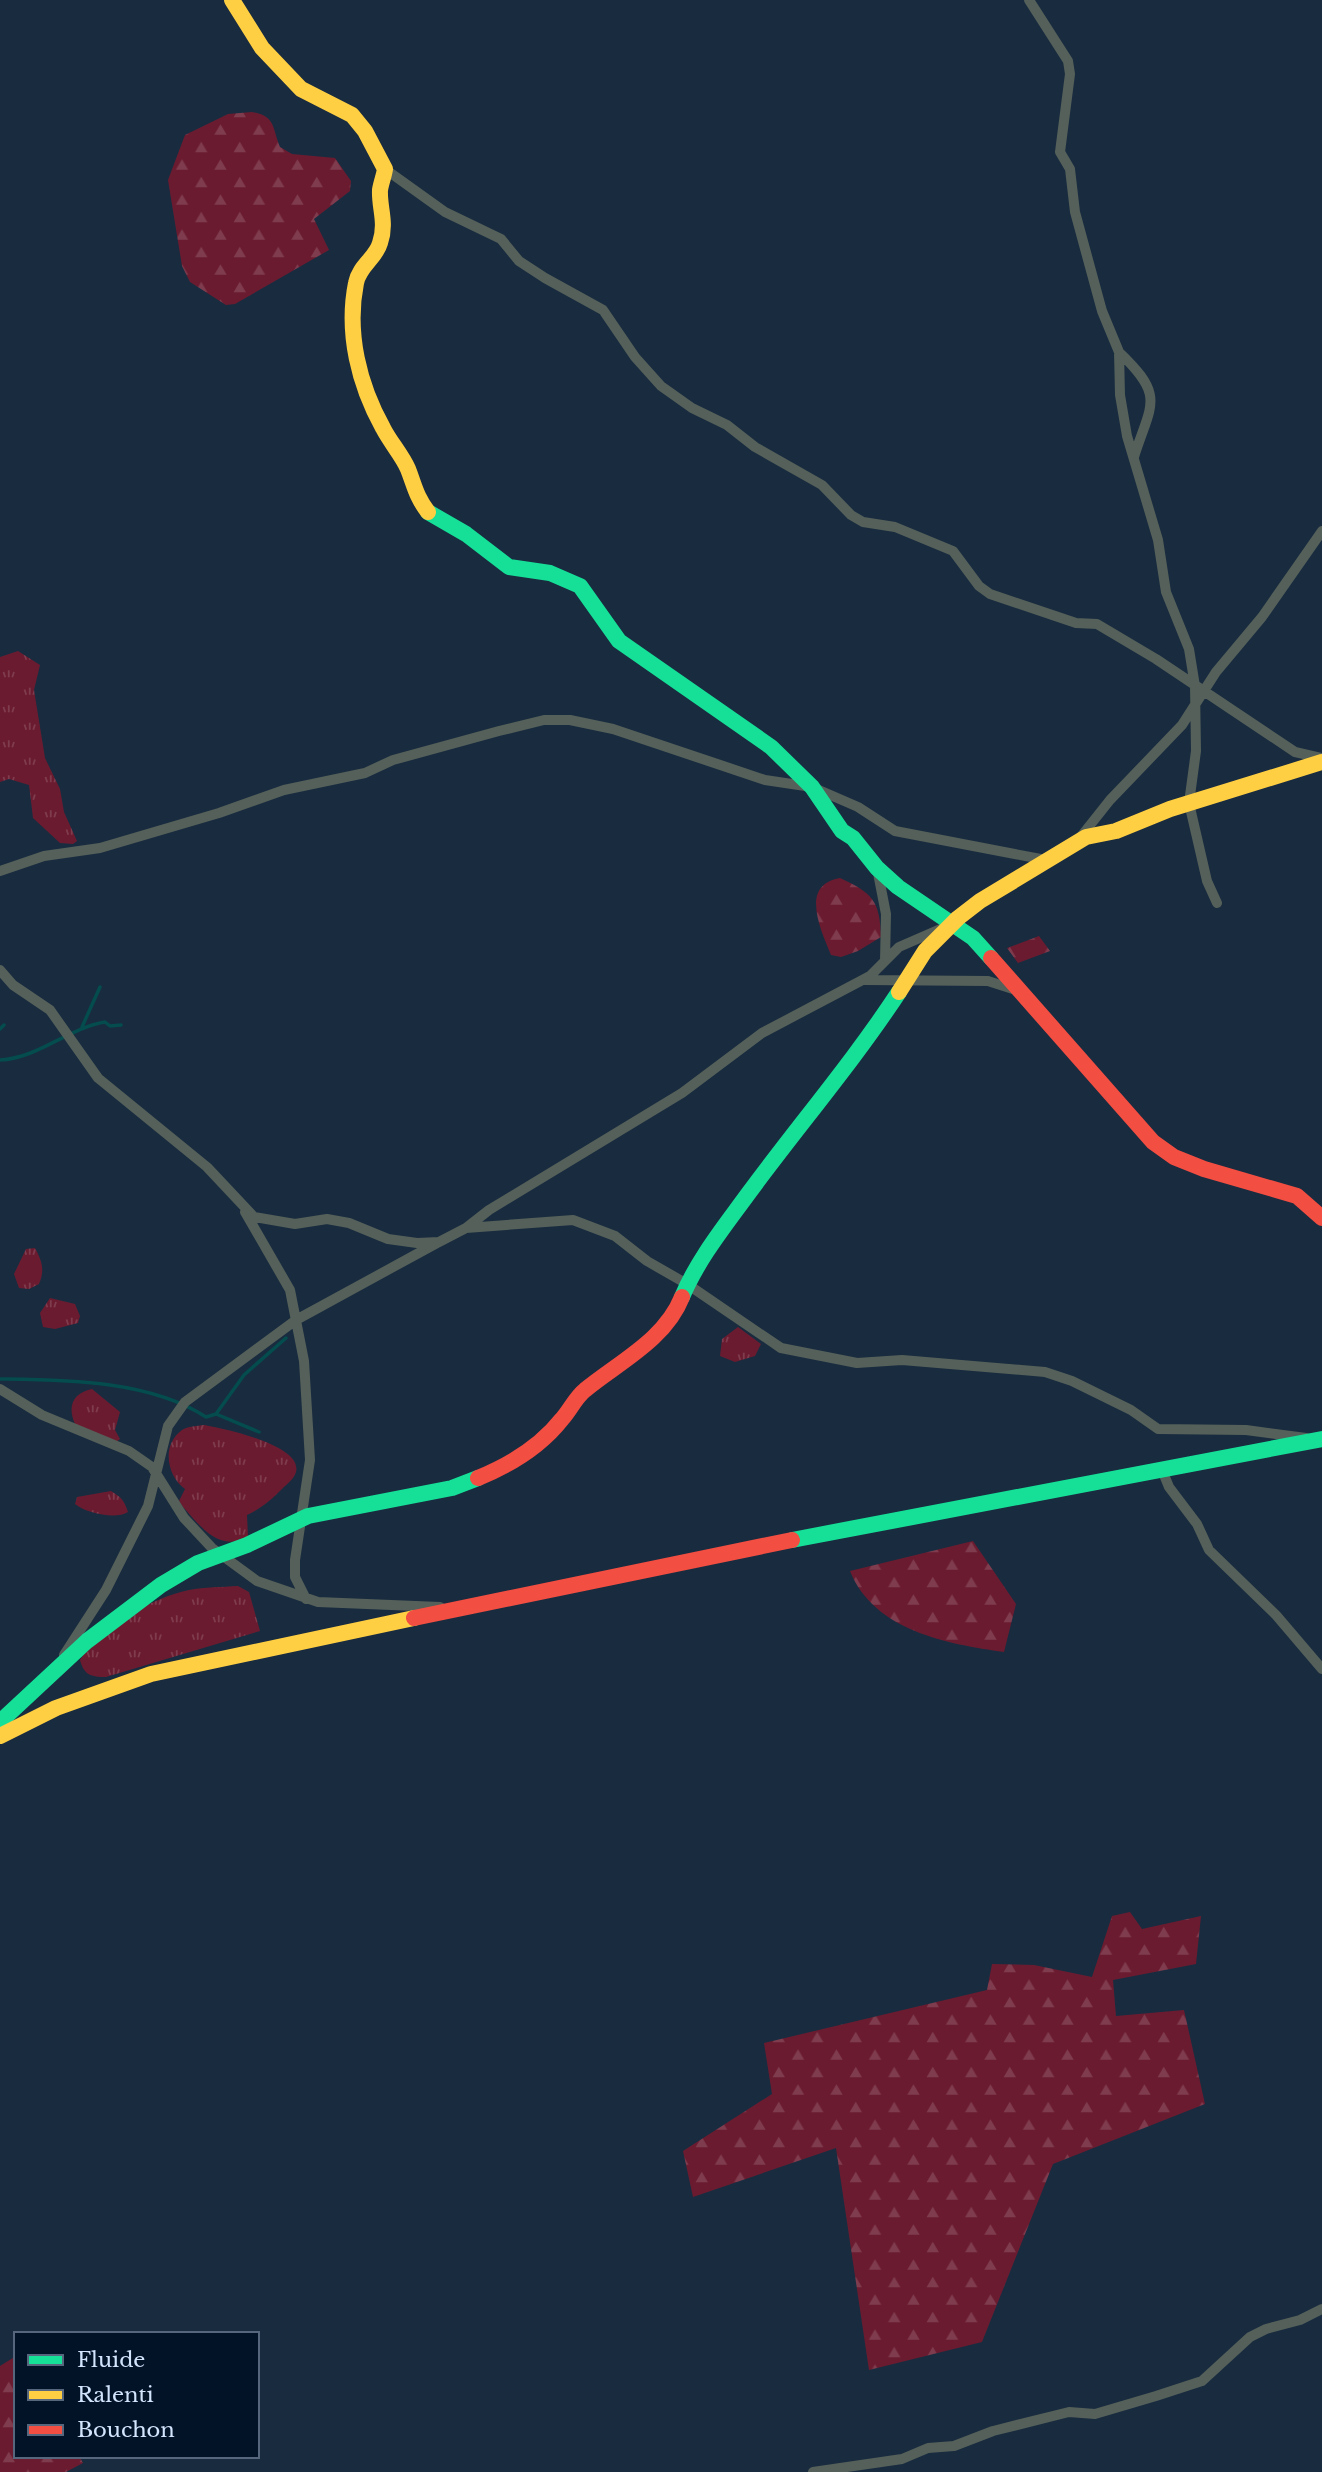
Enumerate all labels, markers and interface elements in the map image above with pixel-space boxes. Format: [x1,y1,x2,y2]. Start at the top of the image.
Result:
legend [14,2332,259,2458]
text: Fluide [77,2347,145,2373]
text: Ralenti [77,2382,154,2408]
text: Bouchon [77,2417,175,2443]

